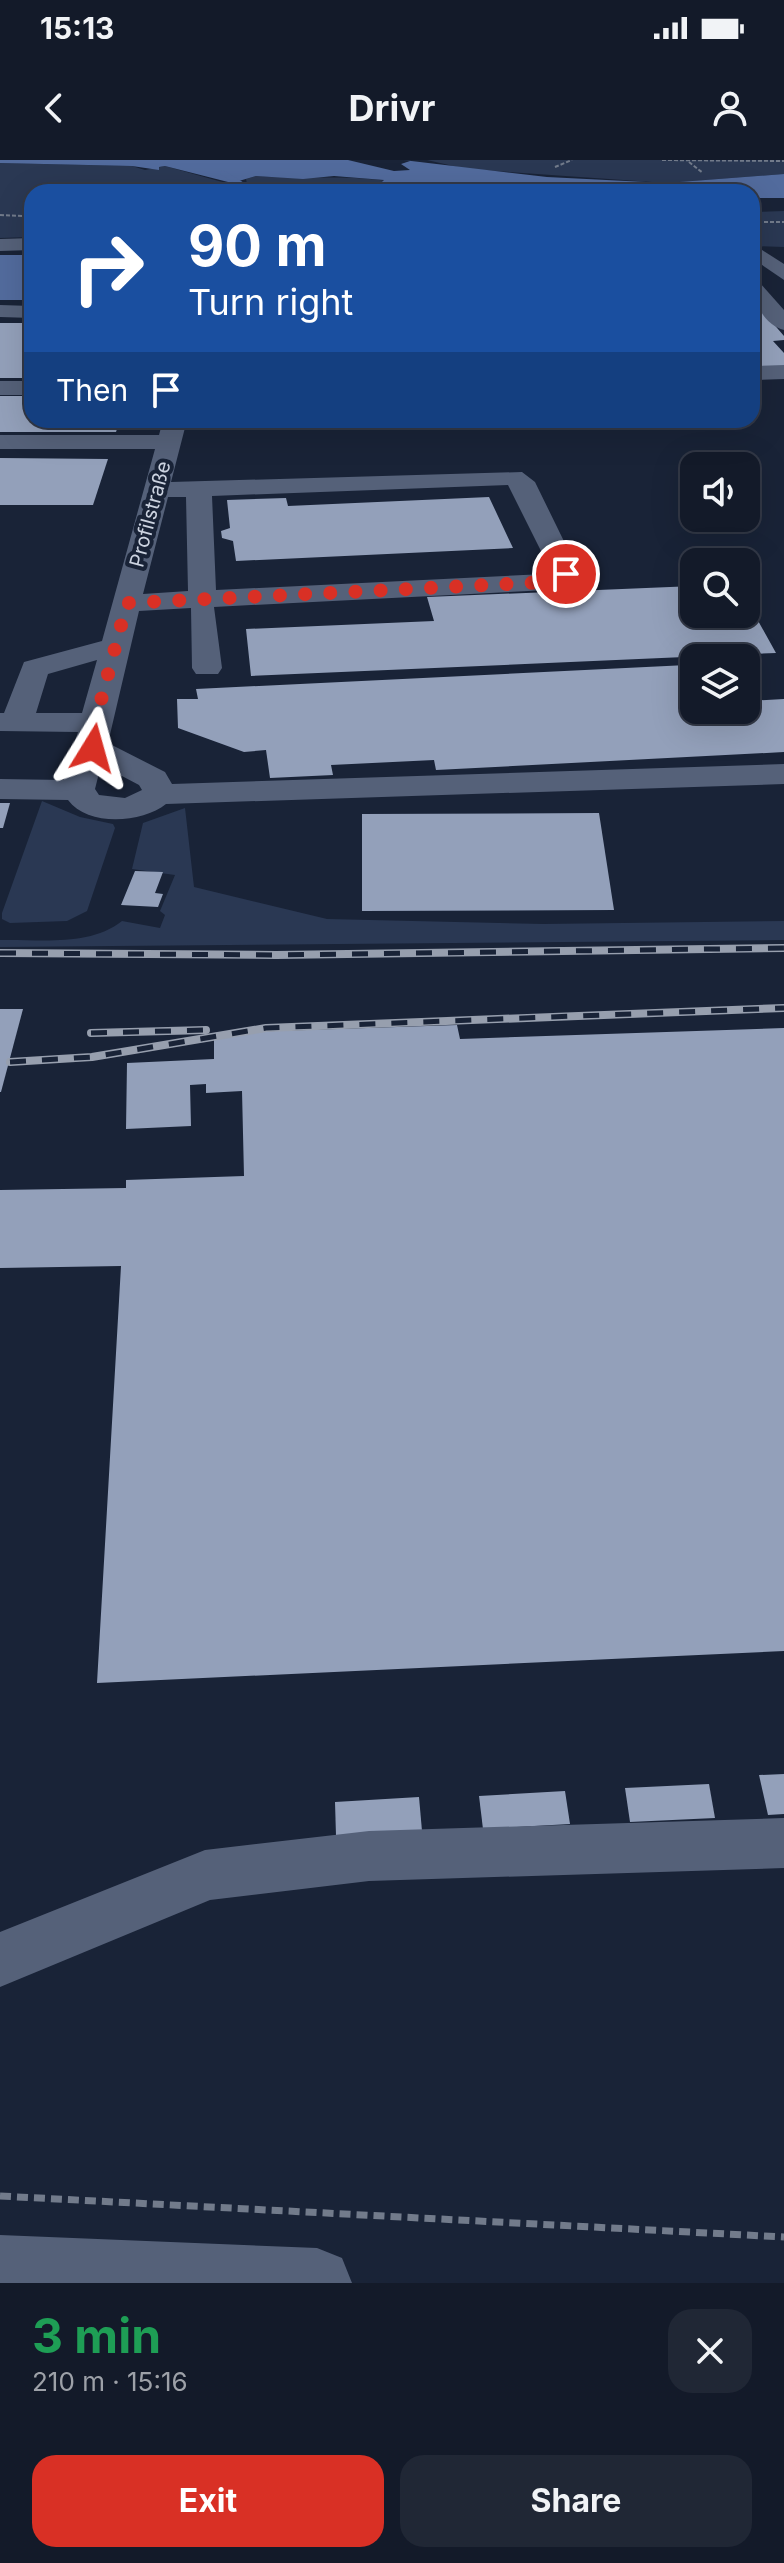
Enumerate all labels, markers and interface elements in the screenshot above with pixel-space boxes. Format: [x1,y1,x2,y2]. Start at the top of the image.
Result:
text: 15:13 [40,10,114,46]
icon: back [32,86,76,130]
text: Drivr [349,86,435,130]
icon: person [708,86,752,130]
text: 90 m [188,212,327,280]
icon: right [56,216,160,320]
text: Turn right [188,280,353,324]
icon: arrive [144,368,188,412]
text: Then [56,372,128,408]
map controls [680,452,760,724]
button: sound [680,452,760,532]
street label: Profilstraße [124,458,176,570]
pin [532,540,600,608]
button: search [680,548,760,628]
icon: arrive [544,552,588,596]
button: layers [680,644,760,724]
position arrow [51,706,135,790]
text: 3 min [32,2306,161,2365]
button: close [668,2309,752,2393]
text: 210 m · 15:16 [32,2366,188,2397]
button: Exit [32,2455,384,2547]
button: Share [400,2455,752,2547]

